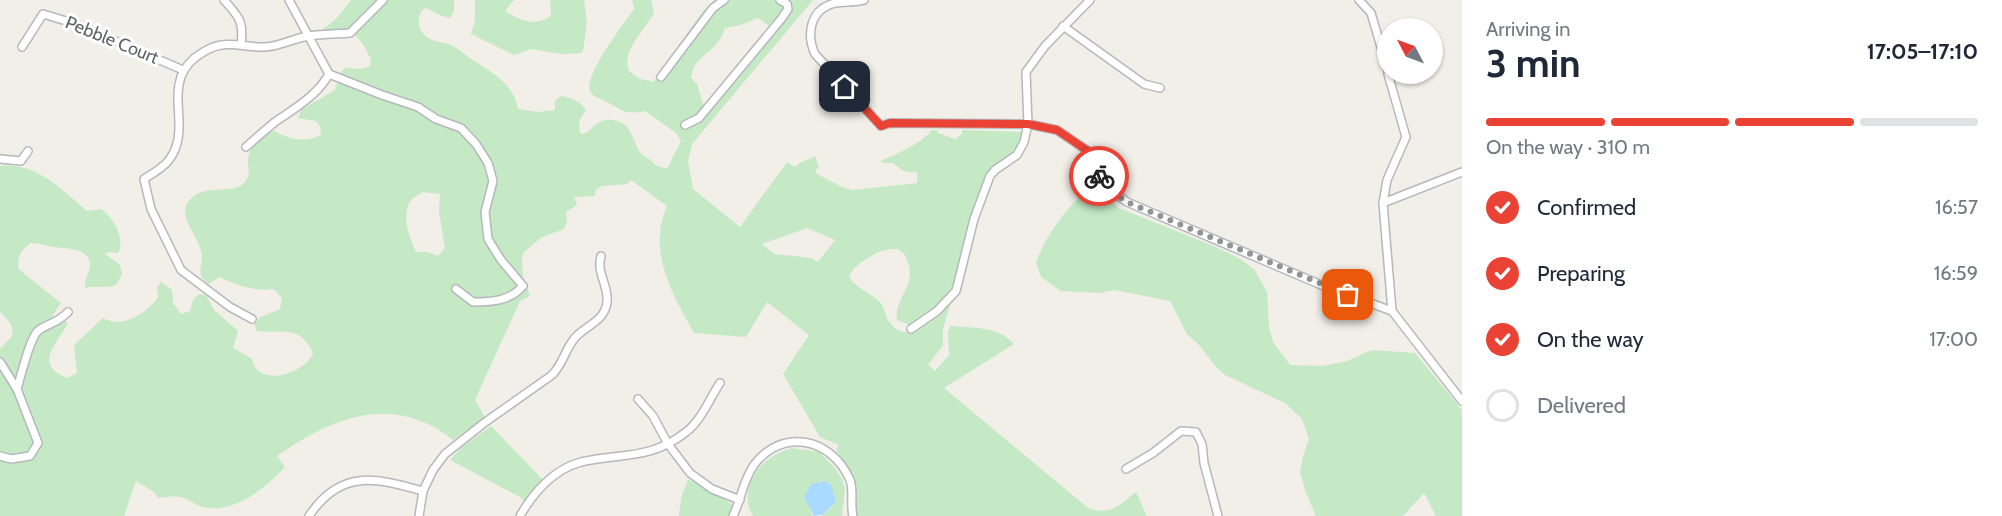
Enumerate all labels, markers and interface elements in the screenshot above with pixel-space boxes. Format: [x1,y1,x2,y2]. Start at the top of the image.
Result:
street label: Pebble Court [62,11,162,69]
text: Arriving in [1486,17,1570,41]
north arrow [1377,18,1443,84]
map controls [1377,18,1443,84]
text: 17:05–17:10 [1867,38,1978,65]
text: 3 min [1486,39,1581,87]
pin [819,61,870,112]
icon: home [828,70,861,103]
text: On the way · 310 m [1486,135,1650,159]
courier [1069,146,1129,206]
icon: bike [1083,160,1116,193]
icon: check [1486,191,1519,224]
text: Confirmed [1537,194,1636,221]
text: 16:57 [1935,195,1978,219]
icon: check [1486,257,1519,290]
text: Preparing [1537,260,1625,287]
text: 16:59 [1934,261,1978,285]
pin [1322,269,1373,320]
icon: bag [1331,278,1364,311]
icon: check [1486,323,1519,356]
text: On the way [1537,326,1644,353]
text: 17:00 [1929,327,1978,351]
text: Delivered [1537,392,1626,419]

